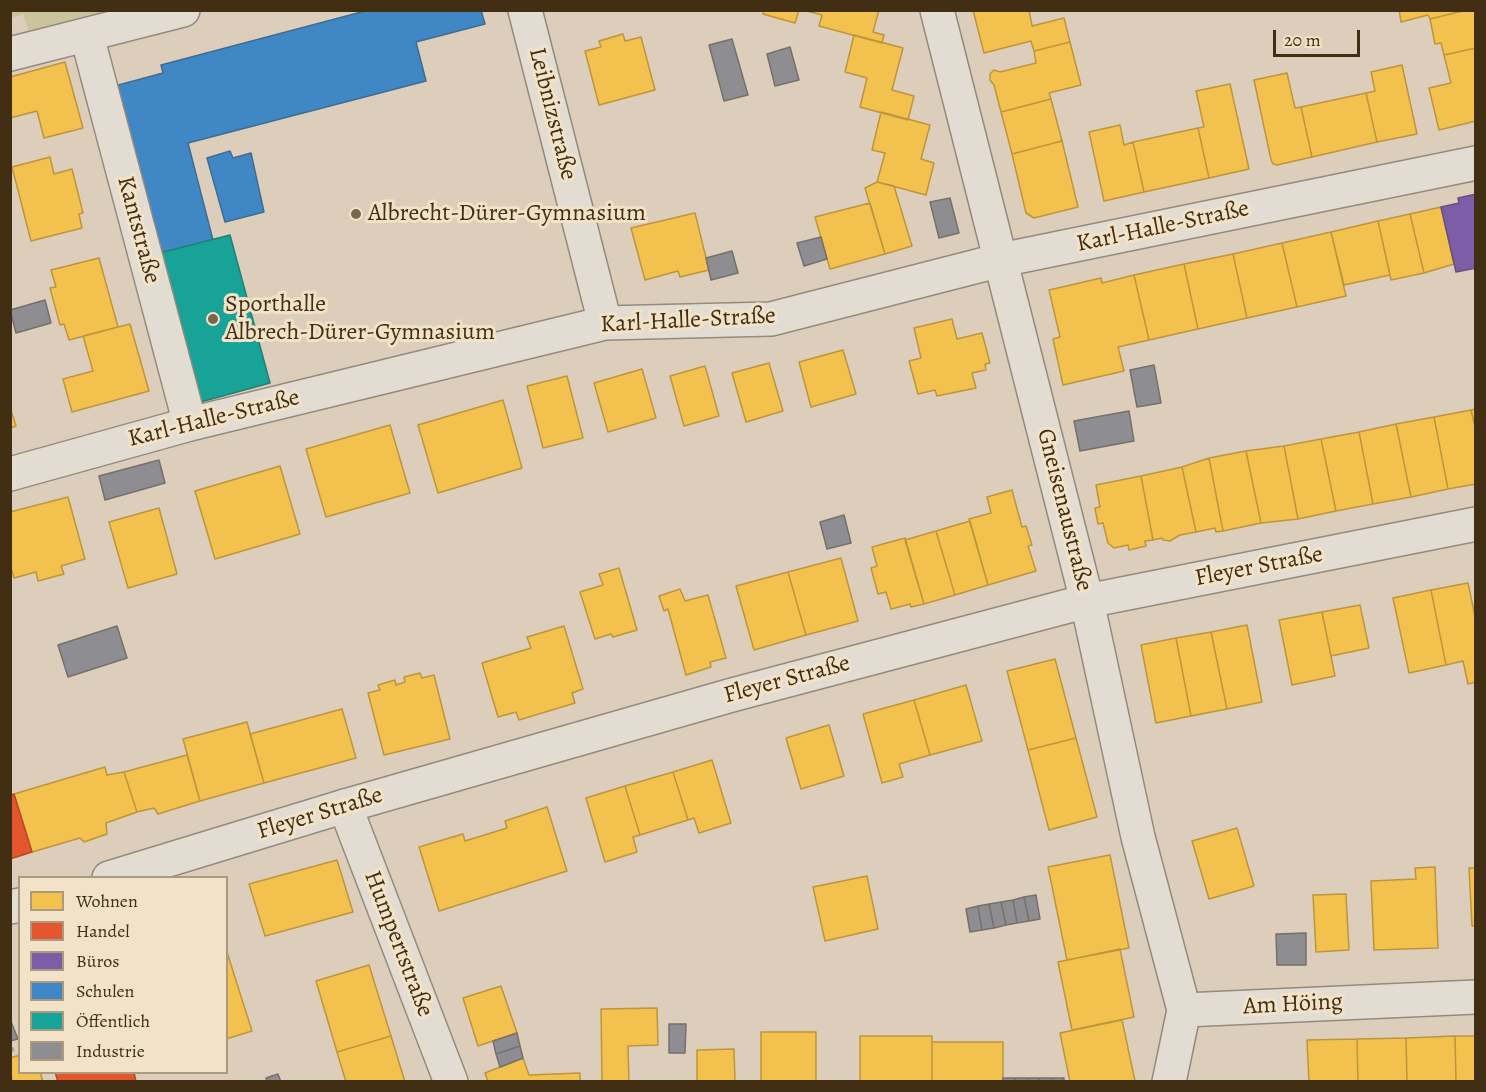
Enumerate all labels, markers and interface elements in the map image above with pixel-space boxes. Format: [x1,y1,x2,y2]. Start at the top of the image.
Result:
scale bar [1276,18,1363,56]
text: 20 m [1284,28,1321,52]
street label: Leibnizstraße [522,45,582,183]
street label: Kantstraße [110,173,166,287]
street label: Karl-Halle-Straße [1074,195,1252,259]
place label: Albrecht-Dürer-Gymnasium [368,200,646,228]
marker: Albrecht-Dürer-Gymnasium [349,207,363,221]
place label: Sporthalle Albrech-Dürer-Gymnasium [225,291,495,347]
street label: Karl-Halle-Straße [600,302,776,340]
marker: Sporthalle Albrech-Dürer-Gymnasium [206,312,220,326]
street label: Karl-Halle-Straße [125,384,303,454]
street label: Gneisenaustraße [1030,426,1098,594]
street label: Fleyer Straße [1193,540,1325,594]
street label: Fleyer Straße [721,649,853,711]
street label: Fleyer Straße [254,781,386,847]
street label: Humpertstraße [357,867,439,1021]
legend [18,876,228,1074]
text: Wohnen [76,889,138,913]
text: Handel [76,919,130,943]
text: Büros [76,949,119,973]
text: Schulen [76,979,134,1003]
street label: Am Höing [1242,988,1344,1022]
text: Öffentlich [76,1009,150,1033]
text: Industrie [76,1039,145,1063]

